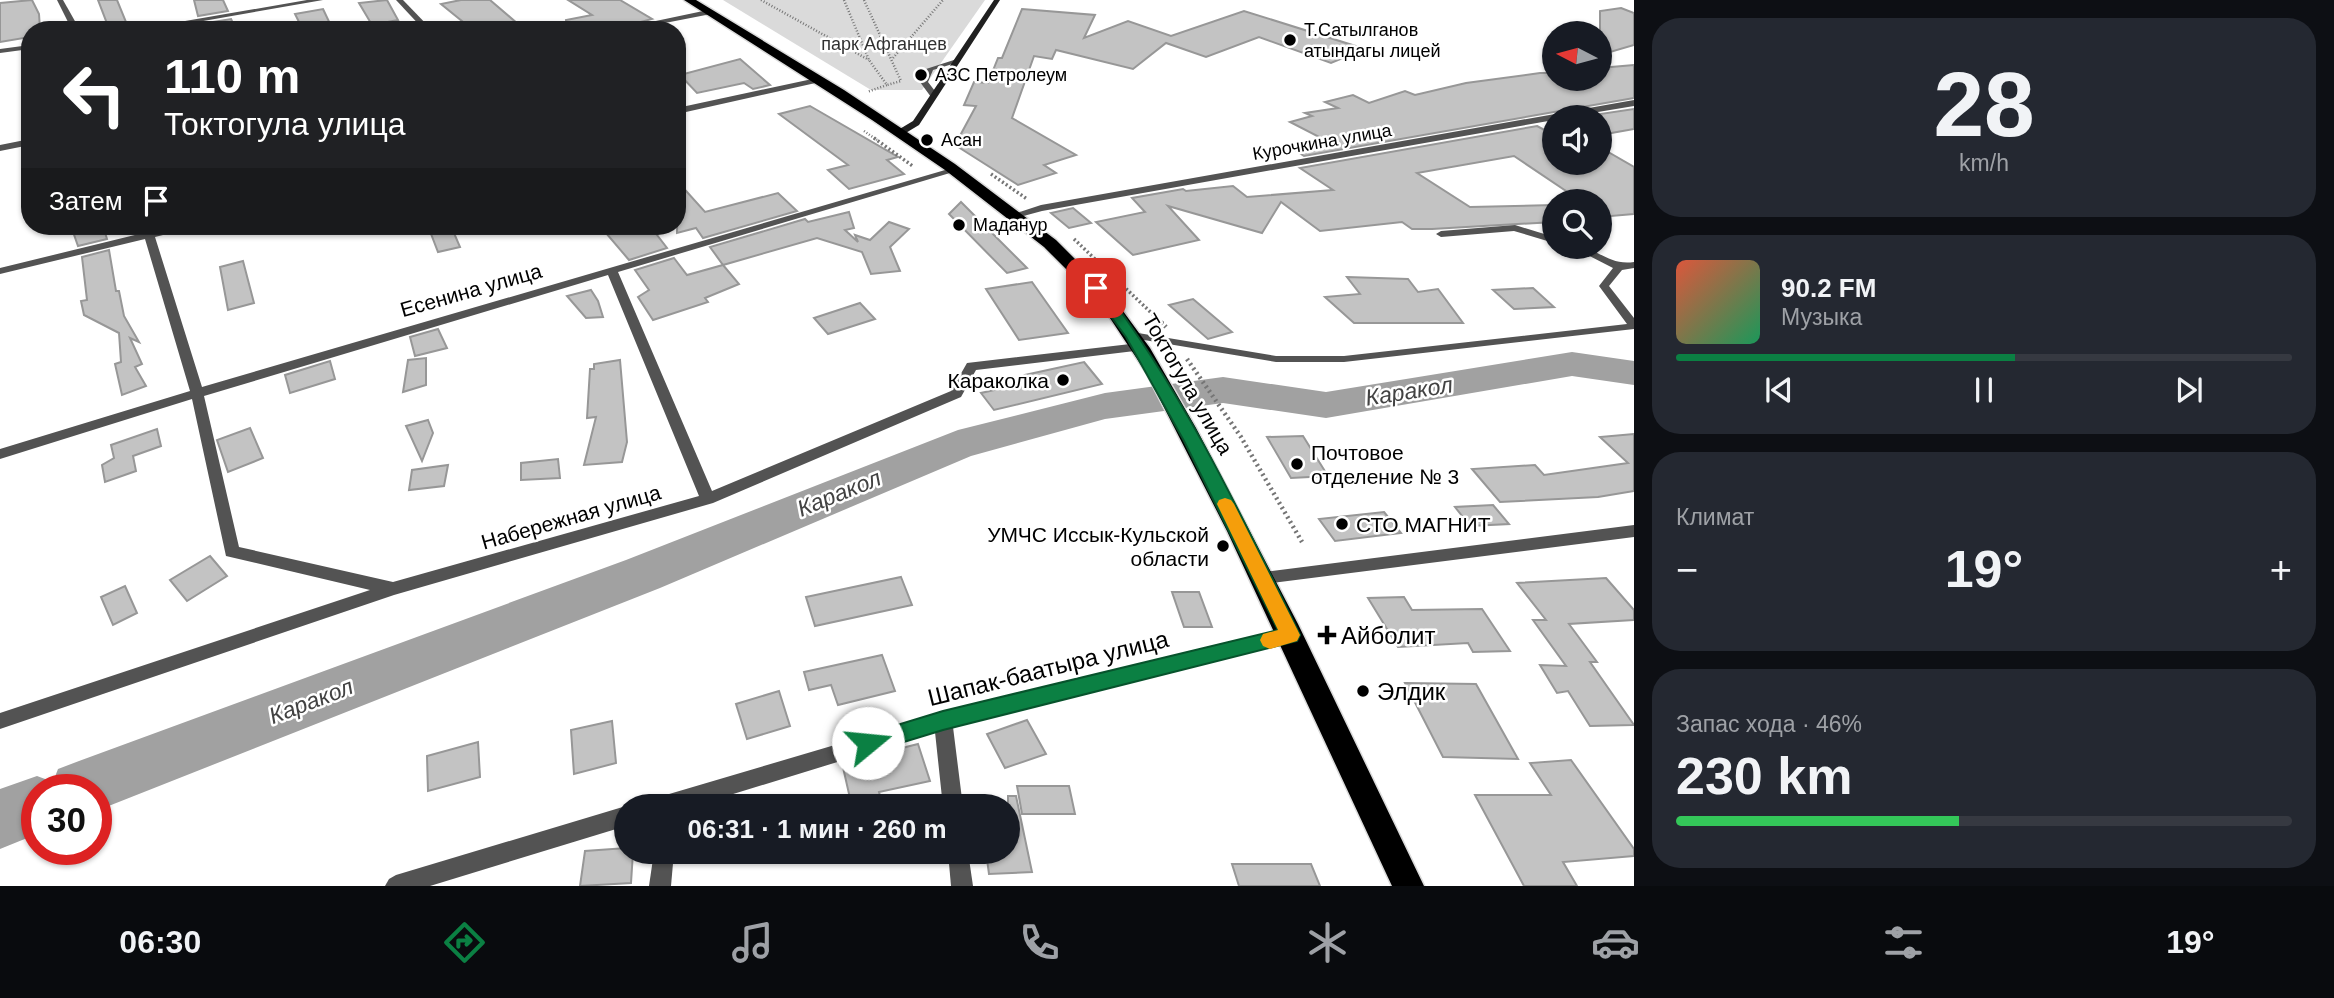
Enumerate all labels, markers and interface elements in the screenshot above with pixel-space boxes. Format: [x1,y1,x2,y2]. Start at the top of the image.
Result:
place label: Т.Сатылганов атындагы лицей [1304,20,1441,61]
north arrow [1542,21,1612,91]
map controls [1542,21,1612,259]
marker: Т.Сатылганов атындагы лицей [1282,32,1298,48]
park label: парк Афганцев [821,34,947,54]
icon: left [49,49,140,140]
text: 110 m [164,49,300,103]
text: 28 [1933,54,2035,155]
place label: АЗС Петролеум [935,65,1067,85]
marker: АЗС Петролеум [913,67,929,83]
button: sound [1542,105,1612,175]
text: Токтогула улица [164,106,406,142]
street label: Курочкина улица [1251,120,1394,164]
place label: Асан [941,130,982,150]
marker: Асан [919,132,935,148]
text: km/h [1959,150,2009,176]
icon: arrive [137,182,175,220]
text: Затем [49,186,123,216]
button: search [1542,189,1612,259]
place label: Маданур [973,215,1047,235]
marker: Маданур [951,217,967,233]
pin [1066,258,1126,318]
street label: Есенина улица [398,259,545,321]
icon: arrive [1077,269,1115,307]
text: 90.2 FM [1781,273,1876,303]
text: Музыка [1781,304,1862,330]
street label: Токтогула улица [1138,310,1238,459]
place label: Караколка [948,369,1049,392]
water label: Каракол [1363,371,1455,411]
icon: previous [1760,371,1798,409]
icon: pause [1965,371,2003,409]
icon: next [2170,371,2208,409]
marker: Караколка [1055,372,1071,388]
place label: Почтовое отделение № 3 [1311,441,1459,488]
marker: Почтовое отделение № 3 [1289,456,1305,472]
water label: Каракол [793,464,885,522]
street label: Набережная улица [479,480,664,554]
text: Климат [1676,504,1754,530]
place label: СТО МАГНИТ [1356,513,1491,536]
marker: СТО МАГНИТ [1334,516,1350,532]
place label: УМЧС Иссык-Кульской области [987,523,1209,570]
marker: УМЧС Иссык-Кульской области [1215,538,1231,554]
text: 19° [1945,540,2023,598]
text: − [1676,549,1698,591]
text: + [2270,549,2292,591]
place label: Айболит [1341,622,1435,649]
street label: Шапак-баатыра улица [925,625,1172,711]
marker: Айболит [1319,627,1335,643]
water label: Каракол [265,673,357,729]
place label: Элдик [1377,678,1446,705]
marker: Элдик [1355,683,1371,699]
position arrow [831,706,905,780]
text: Запас хода · 46% [1676,711,1862,737]
text: 230 km [1676,747,1852,805]
speed limit sign: 30 [21,774,112,865]
text: 06:31 · 1 мин · 260 m [687,814,947,844]
icon: directions [440,918,489,967]
icon: music [728,918,777,967]
icon: phone [1015,918,1064,967]
icon: climate [1303,918,1352,967]
icon: car [1591,918,1640,967]
icon: filters [1879,918,1928,967]
text: 06:30 [119,924,201,960]
text: 19° [2166,924,2215,960]

